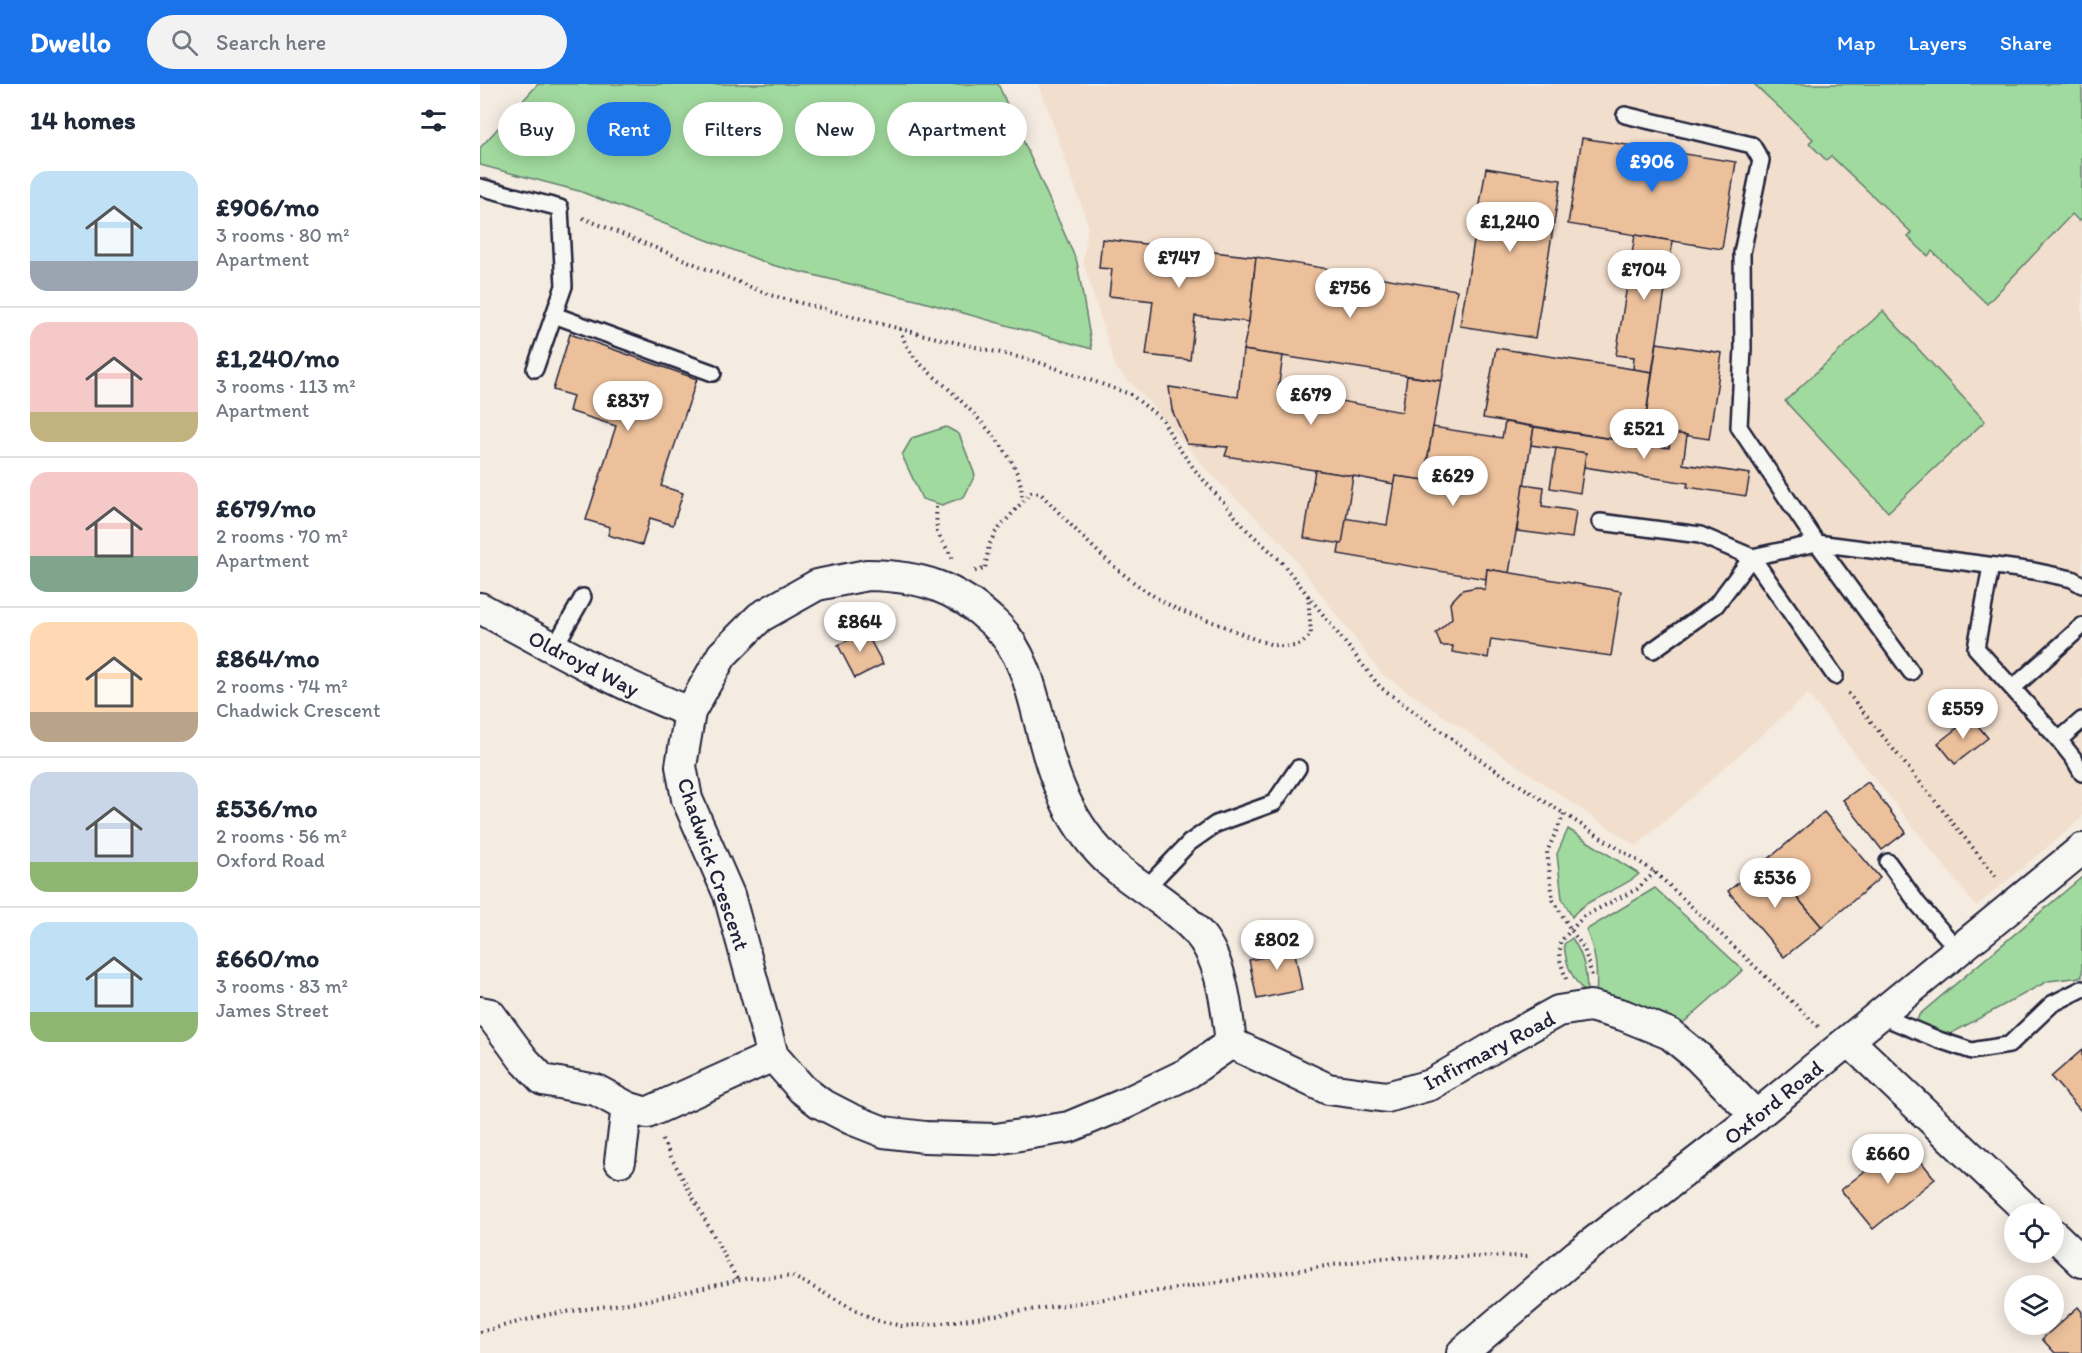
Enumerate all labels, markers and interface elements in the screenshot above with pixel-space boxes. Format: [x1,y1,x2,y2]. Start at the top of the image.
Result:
search box [147,15,567,69]
text: Dwello [30,25,111,59]
icon: search [168,26,201,59]
text: Search here [216,29,326,56]
text: Map [1837,30,1876,55]
text: Layers [1909,30,1967,55]
text: Share [2000,30,2052,55]
chip: Buy [498,102,575,156]
chip: Rent [587,102,671,156]
chip: Filters [683,102,783,156]
chip: New [795,102,875,156]
chip: Apartment [887,102,1027,156]
text: 14 homes [30,104,136,136]
icon: filters [417,104,450,137]
pin: £906 [1616,142,1688,193]
text: £906 [1630,149,1674,173]
text: £906/mo [216,191,319,223]
icon: home [78,195,150,267]
pin: £1,240 [1461,202,1559,253]
text: £1,240 [1480,209,1540,233]
text: 3 rooms · 80 m² [216,223,349,247]
pin: £747 [1143,238,1215,289]
text: £747 [1158,245,1200,269]
text: Apartment [216,247,309,271]
pin: £704 [1608,250,1680,301]
text: £704 [1622,257,1666,281]
pin: £756 [1314,268,1386,319]
text: £756 [1329,275,1371,299]
text: £1,240/mo [216,342,339,374]
icon: home [78,346,150,418]
text: 3 rooms · 113 m² [216,374,356,398]
pin: £679 [1275,375,1347,426]
pin: £837 [592,381,664,432]
text: £679 [1290,382,1332,406]
text: £837 [607,388,649,412]
text: Apartment [216,398,309,422]
pin: £521 [1608,409,1680,460]
text: £521 [1624,416,1665,440]
pin: £629 [1417,456,1489,507]
text: £629 [1432,463,1474,487]
text: £679/mo [216,492,316,524]
icon: home [78,496,150,568]
text: 2 rooms · 70 m² [216,524,348,548]
text: Apartment [216,548,309,572]
pin: £864 [824,602,896,653]
text: £864 [838,609,882,633]
street label: Oldroyd Way [524,624,644,703]
text: £864/mo [216,642,320,674]
icon: home [78,646,150,718]
text: 2 rooms · 74 m² [216,674,348,698]
pin: £559 [1927,689,1999,740]
text: £559 [1942,696,1984,720]
text: Chadwick Crescent [216,698,380,722]
street label: Chadwick Crescent [671,774,756,954]
text: £536/mo [216,792,317,824]
icon: home [78,796,150,868]
text: 2 rooms · 56 m² [216,824,347,848]
text: Oxford Road [216,848,325,872]
pin: £536 [1739,858,1811,909]
text: £536 [1754,865,1796,889]
pin: £802 [1241,920,1313,971]
text: £802 [1255,927,1299,951]
text: £660/mo [216,942,319,974]
icon: home [78,946,150,1018]
text: 3 rooms · 83 m² [216,974,348,998]
text: James Street [216,998,329,1022]
street label: Infirmary Road [1419,1005,1559,1096]
street label: Oxford Road [1718,1054,1828,1151]
pin: £660 [1852,1134,1924,1185]
text: £660 [1866,1141,1910,1165]
map controls [2004,1203,2064,1335]
button: locate [2004,1203,2064,1263]
button: layers [2004,1275,2064,1335]

